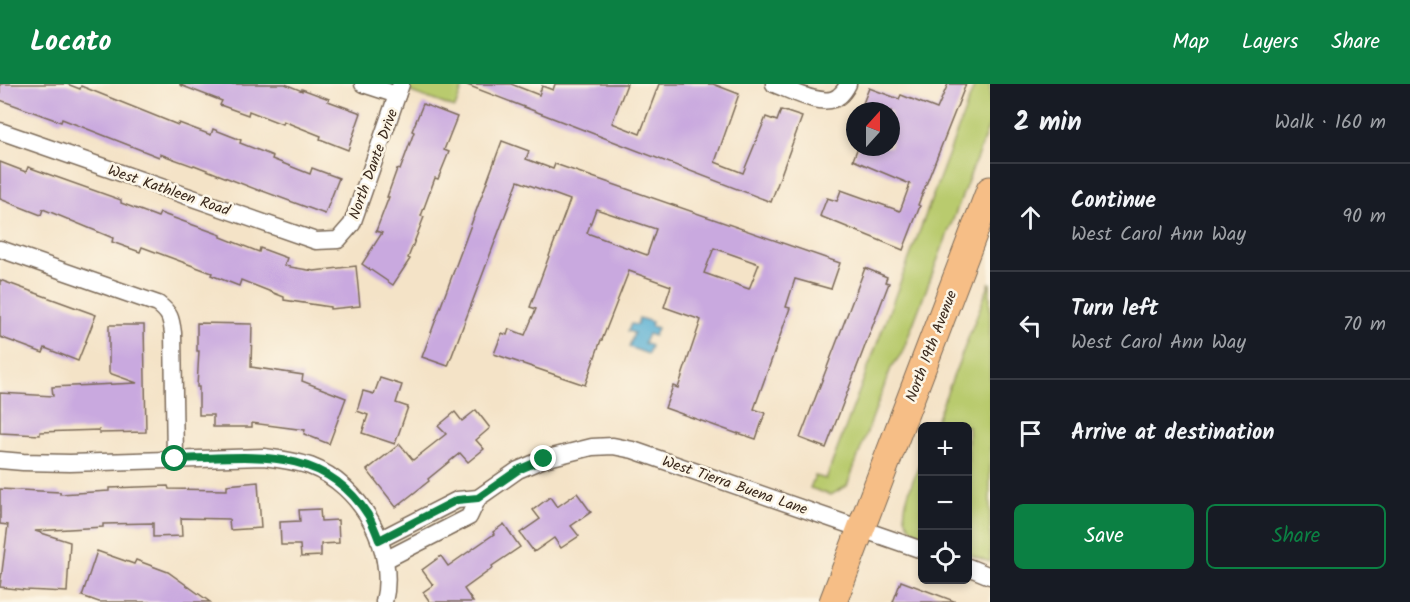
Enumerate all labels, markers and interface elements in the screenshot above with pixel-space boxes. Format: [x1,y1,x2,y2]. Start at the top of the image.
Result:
text: Locato [30,20,111,65]
text: Map [1172,26,1209,59]
text: Layers [1242,26,1298,59]
text: Share [1331,26,1380,59]
north arrow [846,102,900,156]
text: 2 min [1014,102,1082,144]
street label: North Dante Drive [343,105,405,223]
text: Walk · 160 m [1275,107,1386,139]
street label: West Kathleen Road [104,159,233,223]
text: Continue [1071,184,1156,219]
icon: ahead [1014,201,1047,234]
text: 90 m [1342,201,1386,233]
text: West Carol Ann Way [1071,219,1246,251]
street label: North 19th Avenue [900,287,964,406]
text: Turn left [1071,292,1158,327]
icon: left [1014,309,1047,342]
text: 70 m [1343,309,1386,341]
text: West Carol Ann Way [1071,327,1246,359]
text: Arrive at destination [1071,416,1274,451]
icon: arrive [1014,417,1047,450]
map controls [918,422,972,584]
button: + [918,422,972,476]
route start [161,445,187,471]
route end [530,445,556,471]
street label: West Tierra Buena Lane [659,450,811,522]
button: − [918,476,972,530]
button: Save [1014,504,1194,569]
button: Share [1206,504,1386,569]
button: locate [918,530,972,584]

